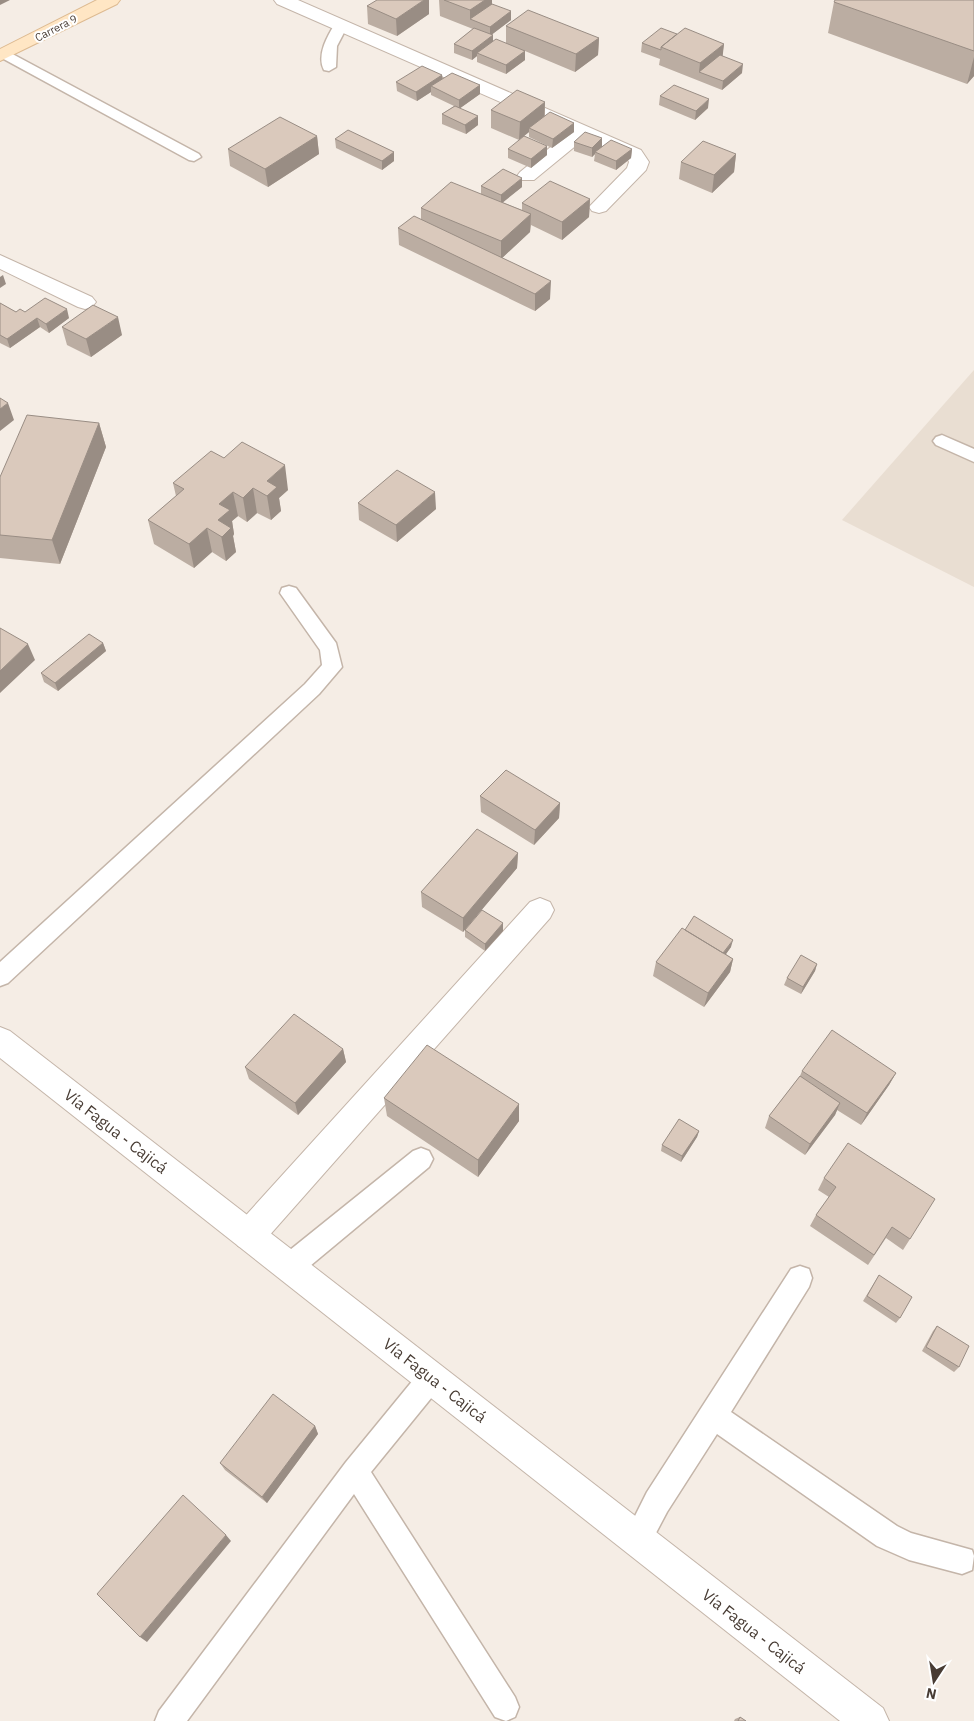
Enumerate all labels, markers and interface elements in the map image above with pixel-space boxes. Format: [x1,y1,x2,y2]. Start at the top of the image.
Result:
street label: Carrera 9 [32,11,80,45]
street label: Vía Fagua - Cajicá [60,1084,172,1178]
street label: Vía Fagua - Cajicá [379,1333,491,1427]
street label: Vía Fagua - Cajicá [698,1584,810,1678]
north arrow [909,1656,959,1706]
text: N [924,1684,938,1704]

